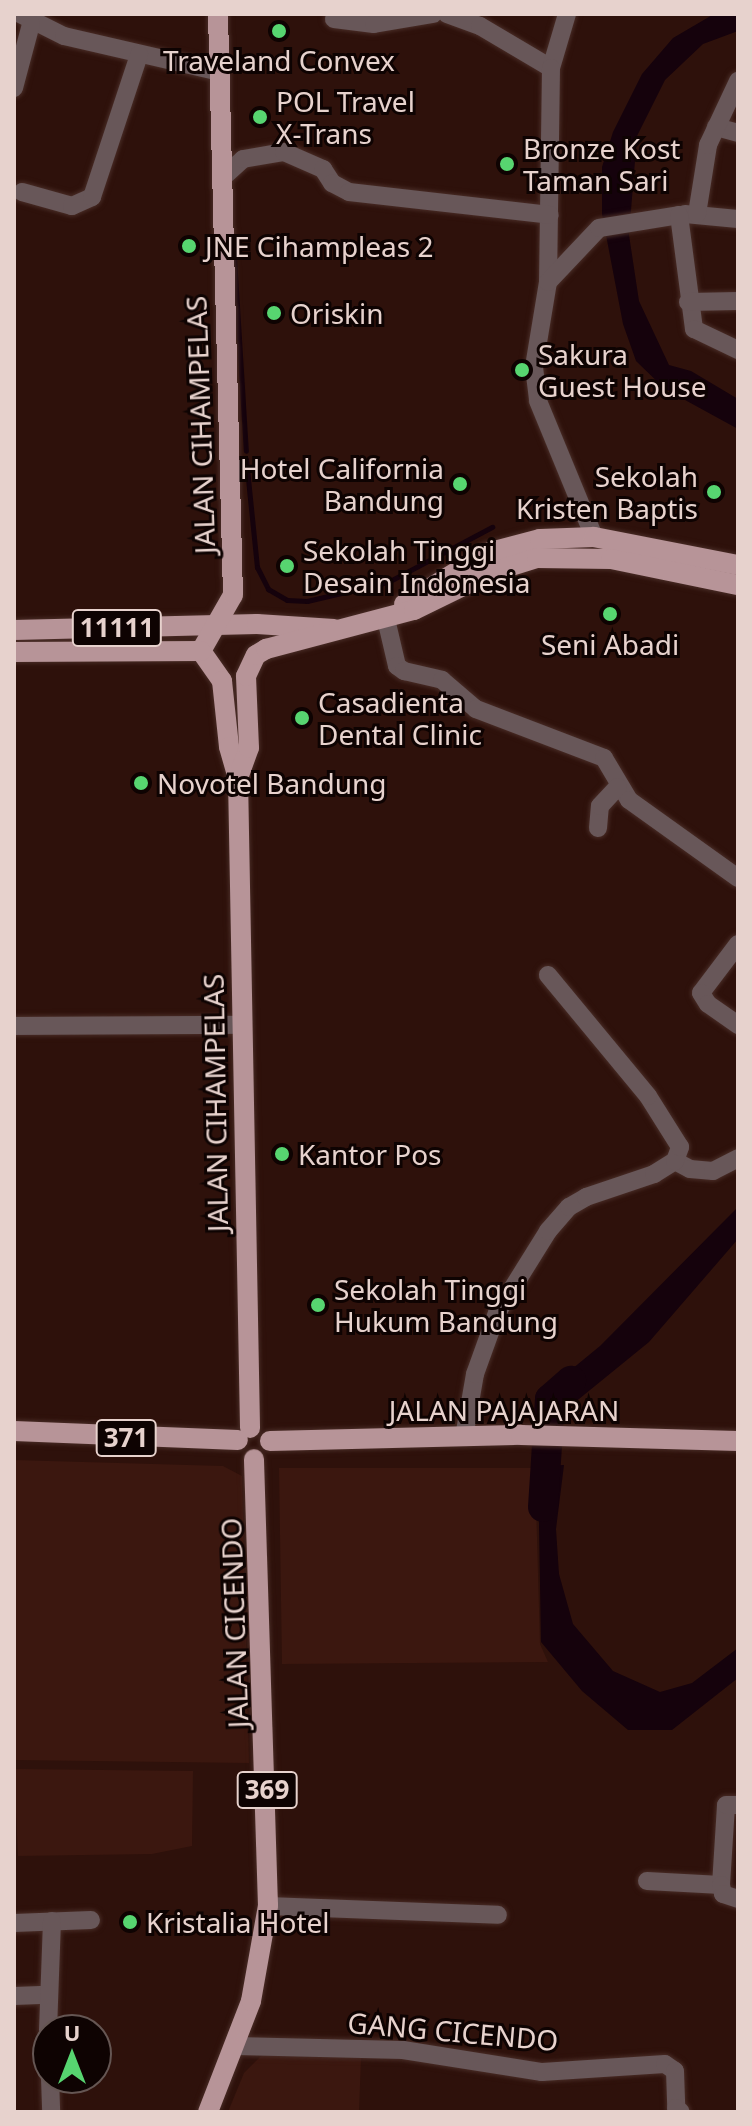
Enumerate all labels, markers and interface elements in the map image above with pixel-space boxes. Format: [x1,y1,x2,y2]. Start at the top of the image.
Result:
marker: Traveland Convex [270,22,288,40]
place label: Traveland Convex [163,43,395,77]
place label: POL Travel X-Trans [276,84,415,150]
marker: POL Travel X-Trans [251,108,269,126]
place label: Bronze Kost Taman Sari [523,131,680,197]
marker: Bronze Kost Taman Sari [498,155,516,173]
place label: JNE Cihampleas 2 [205,229,434,263]
marker: JNE Cihampleas 2 [180,237,198,255]
street label: JALAN CIHAMPELAS [179,295,221,555]
place label: Oriskin [290,296,384,330]
marker: Oriskin [265,304,283,322]
place label: Sakura Guest House [538,337,706,403]
marker: Sakura Guest House [513,361,531,379]
place label: Hotel California Bandung [240,451,444,517]
place label: Sekolah Kristen Baptis [516,459,698,525]
marker: Hotel California Bandung [451,475,469,493]
marker: Sekolah Kristen Baptis [705,483,723,501]
place label: Sekolah Tinggi Desain Indonesia [303,533,531,599]
marker: Sekolah Tinggi Desain Indonesia [278,557,296,575]
marker: Seni Abadi [601,605,619,623]
road number: 11111 [71,606,163,650]
place label: Seni Abadi [541,627,679,661]
place label: Casadienta Dental Clinic [318,685,482,751]
marker: Casadienta Dental Clinic [293,709,311,727]
place label: Novotel Bandung [157,766,386,800]
marker: Novotel Bandung [132,774,150,792]
street label: JALAN CIHAMPELAS [196,974,234,1232]
place label: Kantor Pos [298,1137,442,1171]
marker: Kantor Pos [273,1145,291,1163]
place label: Sekolah Tinggi Hukum Bandung [334,1272,558,1338]
marker: Sekolah Tinggi Hukum Bandung [309,1296,327,1314]
street label: JALAN PAJAJARAN [389,1393,619,1427]
road number: 371 [94,1416,158,1460]
street label: JALAN CICENDO [214,1517,254,1729]
road number: 369 [235,1768,299,1812]
place label: Kristalia Hotel [146,1905,330,1939]
marker: Kristalia Hotel [121,1913,139,1931]
street label: GANG CICENDO [346,2005,560,2057]
north arrow [32,2014,112,2094]
text: U [64,2017,80,2047]

